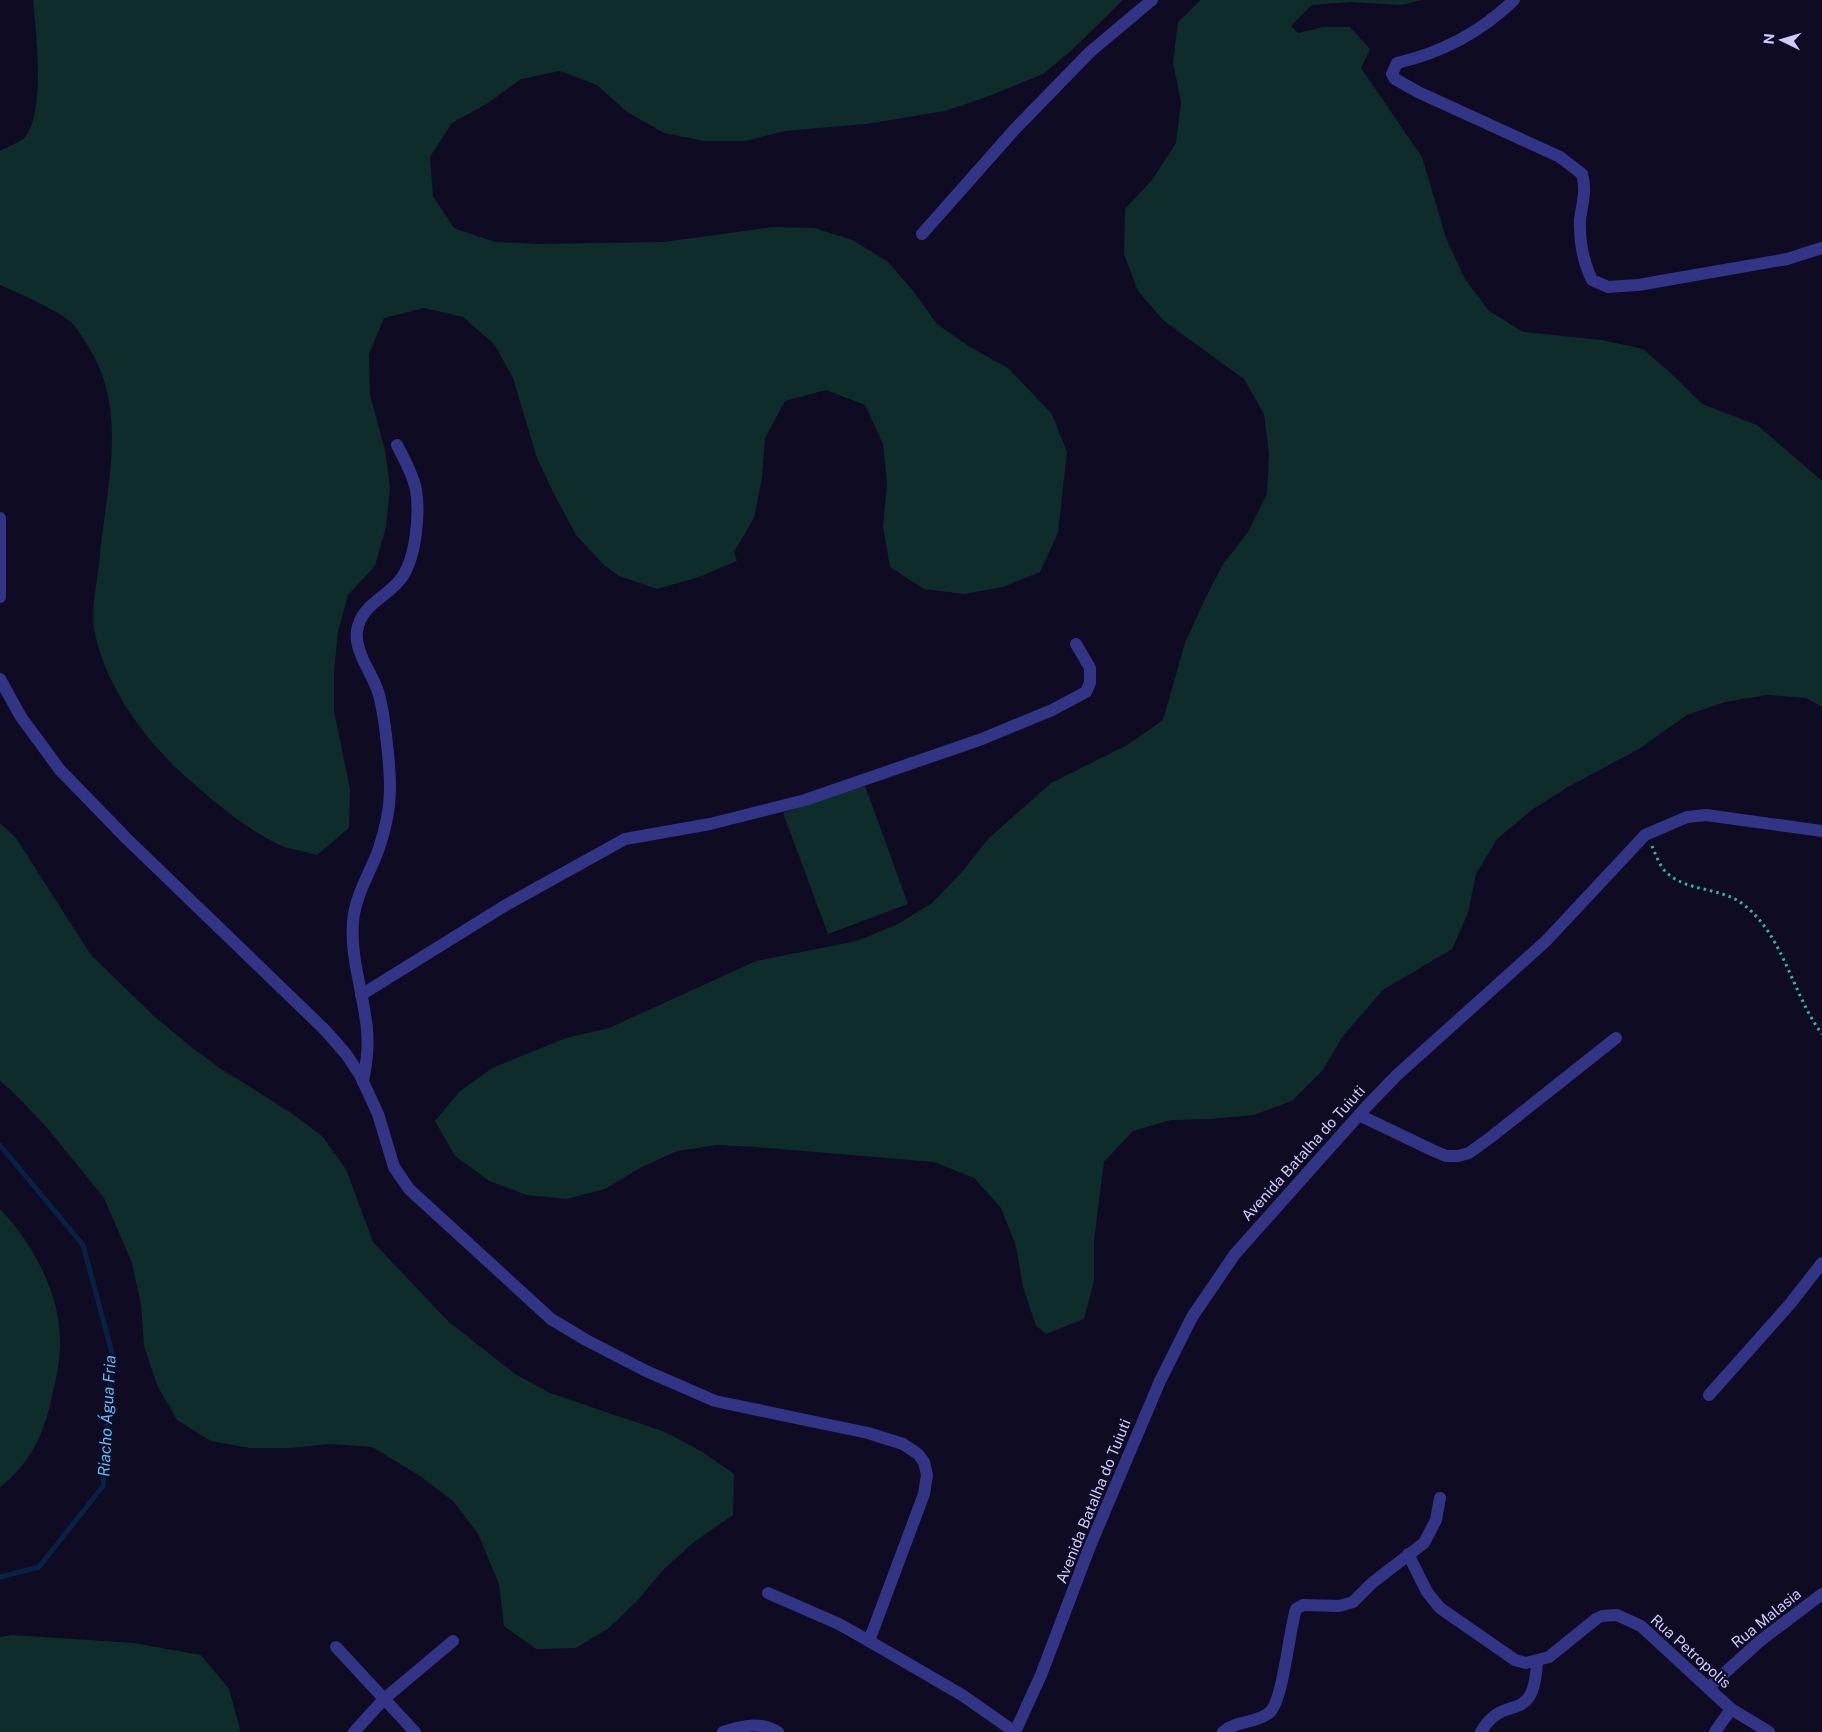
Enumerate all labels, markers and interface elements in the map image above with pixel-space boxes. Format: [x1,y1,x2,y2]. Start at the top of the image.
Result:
north arrow [1757,15,1807,65]
text: N [1761,33,1777,45]
street label: Avenida Batalha do Tuiuti [1238,1082,1368,1224]
water label: Riacho Água Fria [93,1355,120,1477]
street label: Avenida Batalha do Tuiuti [1052,1416,1134,1586]
street label: Rua Malasia [1728,1585,1804,1651]
street label: Rua Petropolis [1648,1611,1734,1691]

